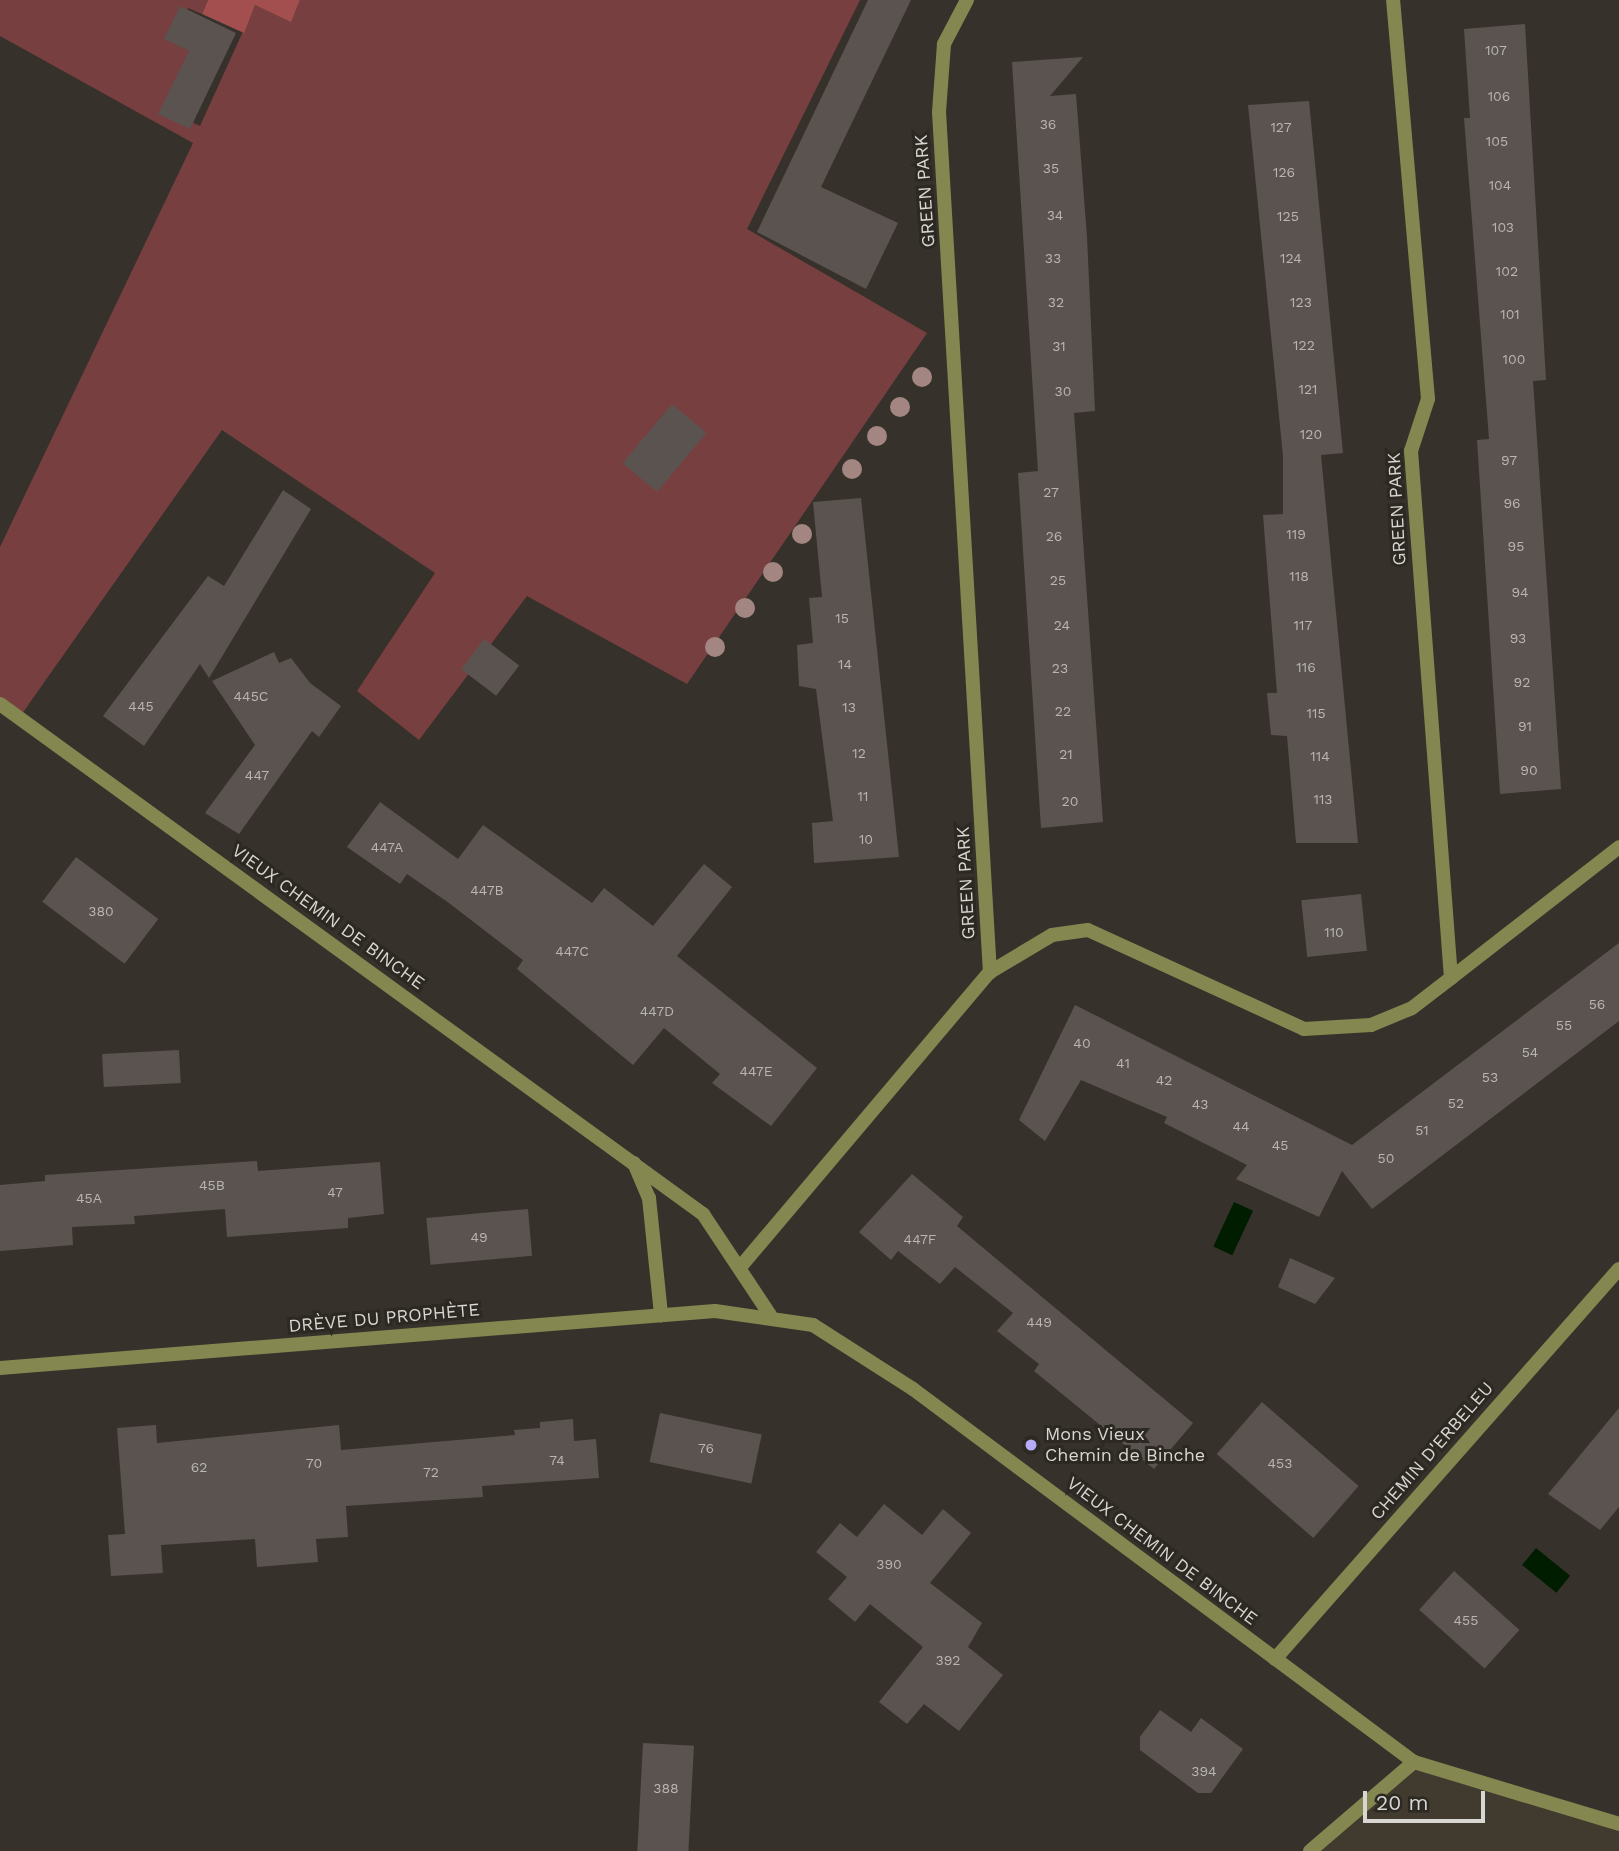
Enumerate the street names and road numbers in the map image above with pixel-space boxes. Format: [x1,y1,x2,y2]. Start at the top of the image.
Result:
street label: GREEN PARK [910,134,940,248]
street label: GREEN PARK [1383,452,1411,566]
street label: GREEN PARK [952,826,980,940]
street label: VIEUX CHEMIN DE BINCHE [227,840,429,994]
street label: DRÈVE DU PROPHÈTE [287,1299,481,1337]
street label: CHEMIN D'ERBELEU [1366,1378,1498,1524]
street label: VIEUX CHEMIN DE BINCHE [1062,1472,1262,1630]

